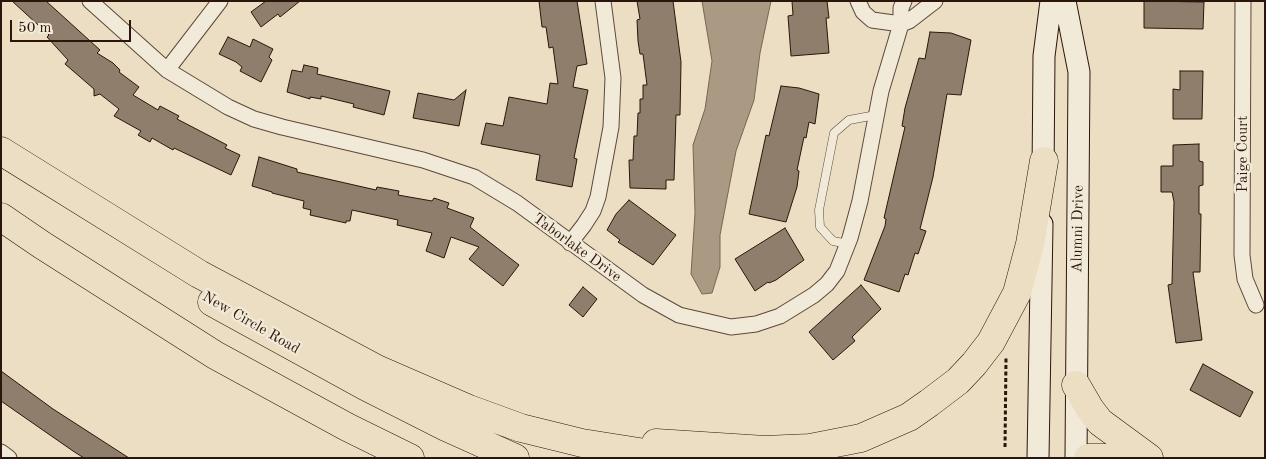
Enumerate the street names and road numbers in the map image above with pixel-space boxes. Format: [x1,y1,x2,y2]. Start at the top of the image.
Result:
street label: Paige Court [1234,115,1252,193]
street label: Alumni Drive [1068,185,1088,273]
street label: Taborlake Drive [529,210,625,286]
street label: New Circle Road [199,288,303,358]

